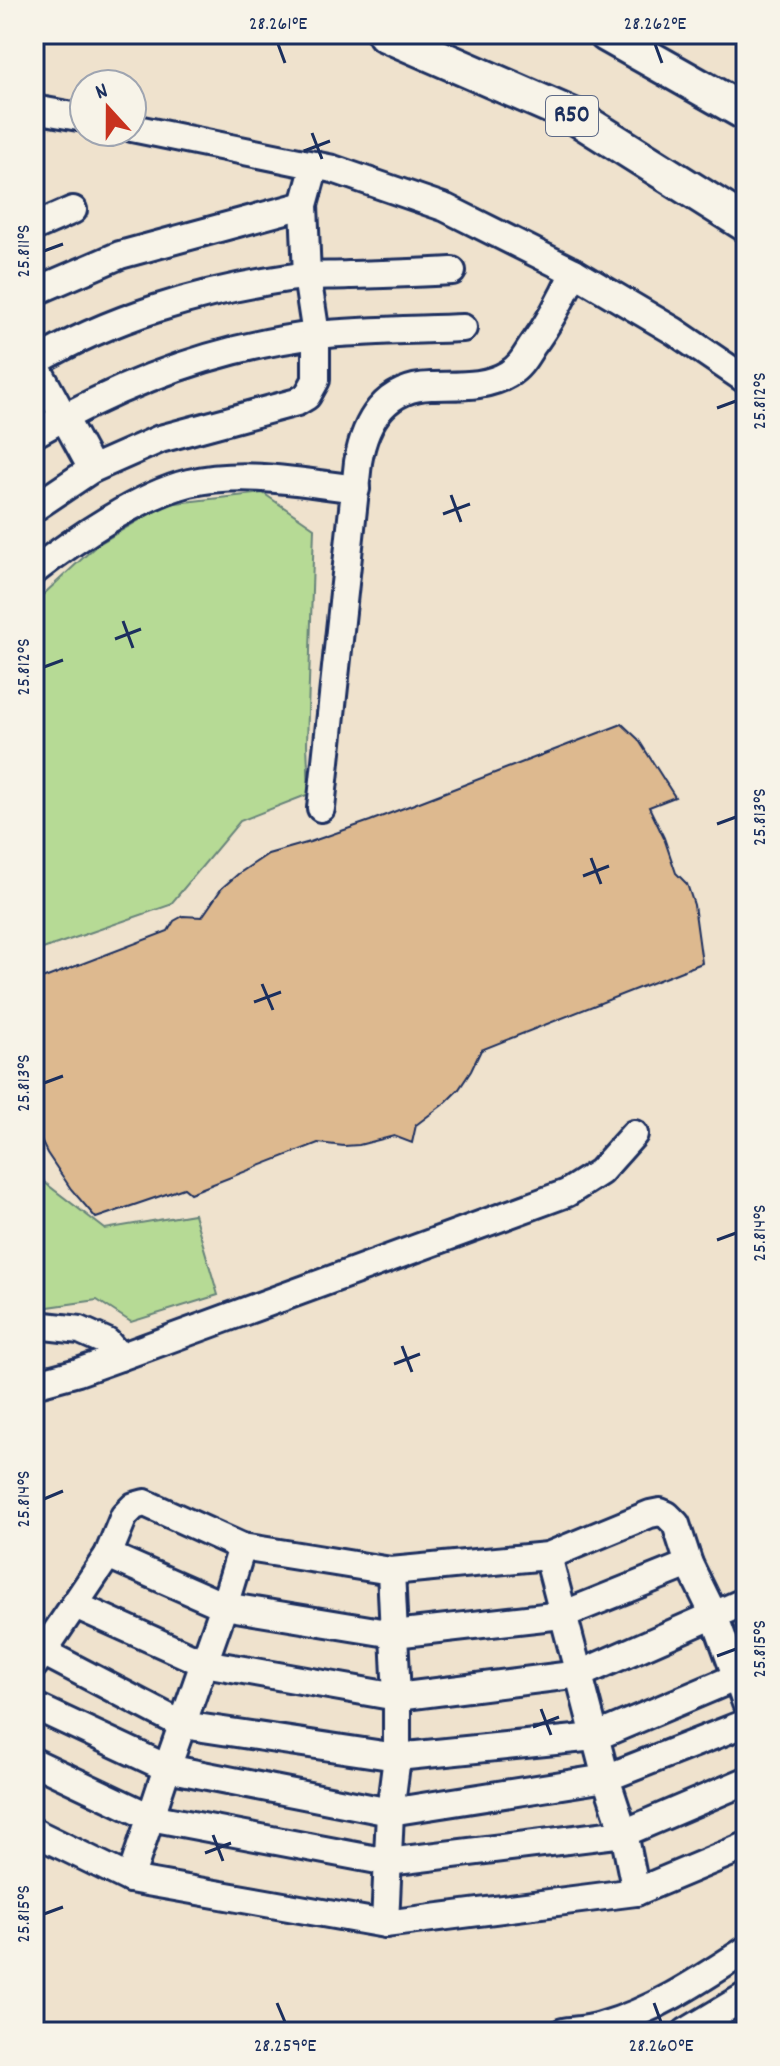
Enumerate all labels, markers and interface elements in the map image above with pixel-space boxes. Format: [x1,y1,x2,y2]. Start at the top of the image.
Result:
text: 28.261°E [249,11,307,39]
text: 28.262°E [624,11,686,39]
north arrow [68,68,148,148]
text: N [91,76,113,109]
road number: R50 [546,96,598,136]
text: 25.811°S [11,224,39,278]
text: 25.812°S [747,372,775,430]
text: 25.812°S [11,638,39,696]
text: 25.813°S [747,788,775,846]
text: 25.813°S [11,1054,39,1112]
text: 25.814°S [747,1204,775,1262]
text: 25.814°S [11,1470,39,1528]
text: 25.815°S [747,1620,775,1678]
text: 25.815°S [11,1885,39,1943]
text: 28.259°E [254,2033,316,2061]
text: 28.260°E [628,2033,694,2061]

